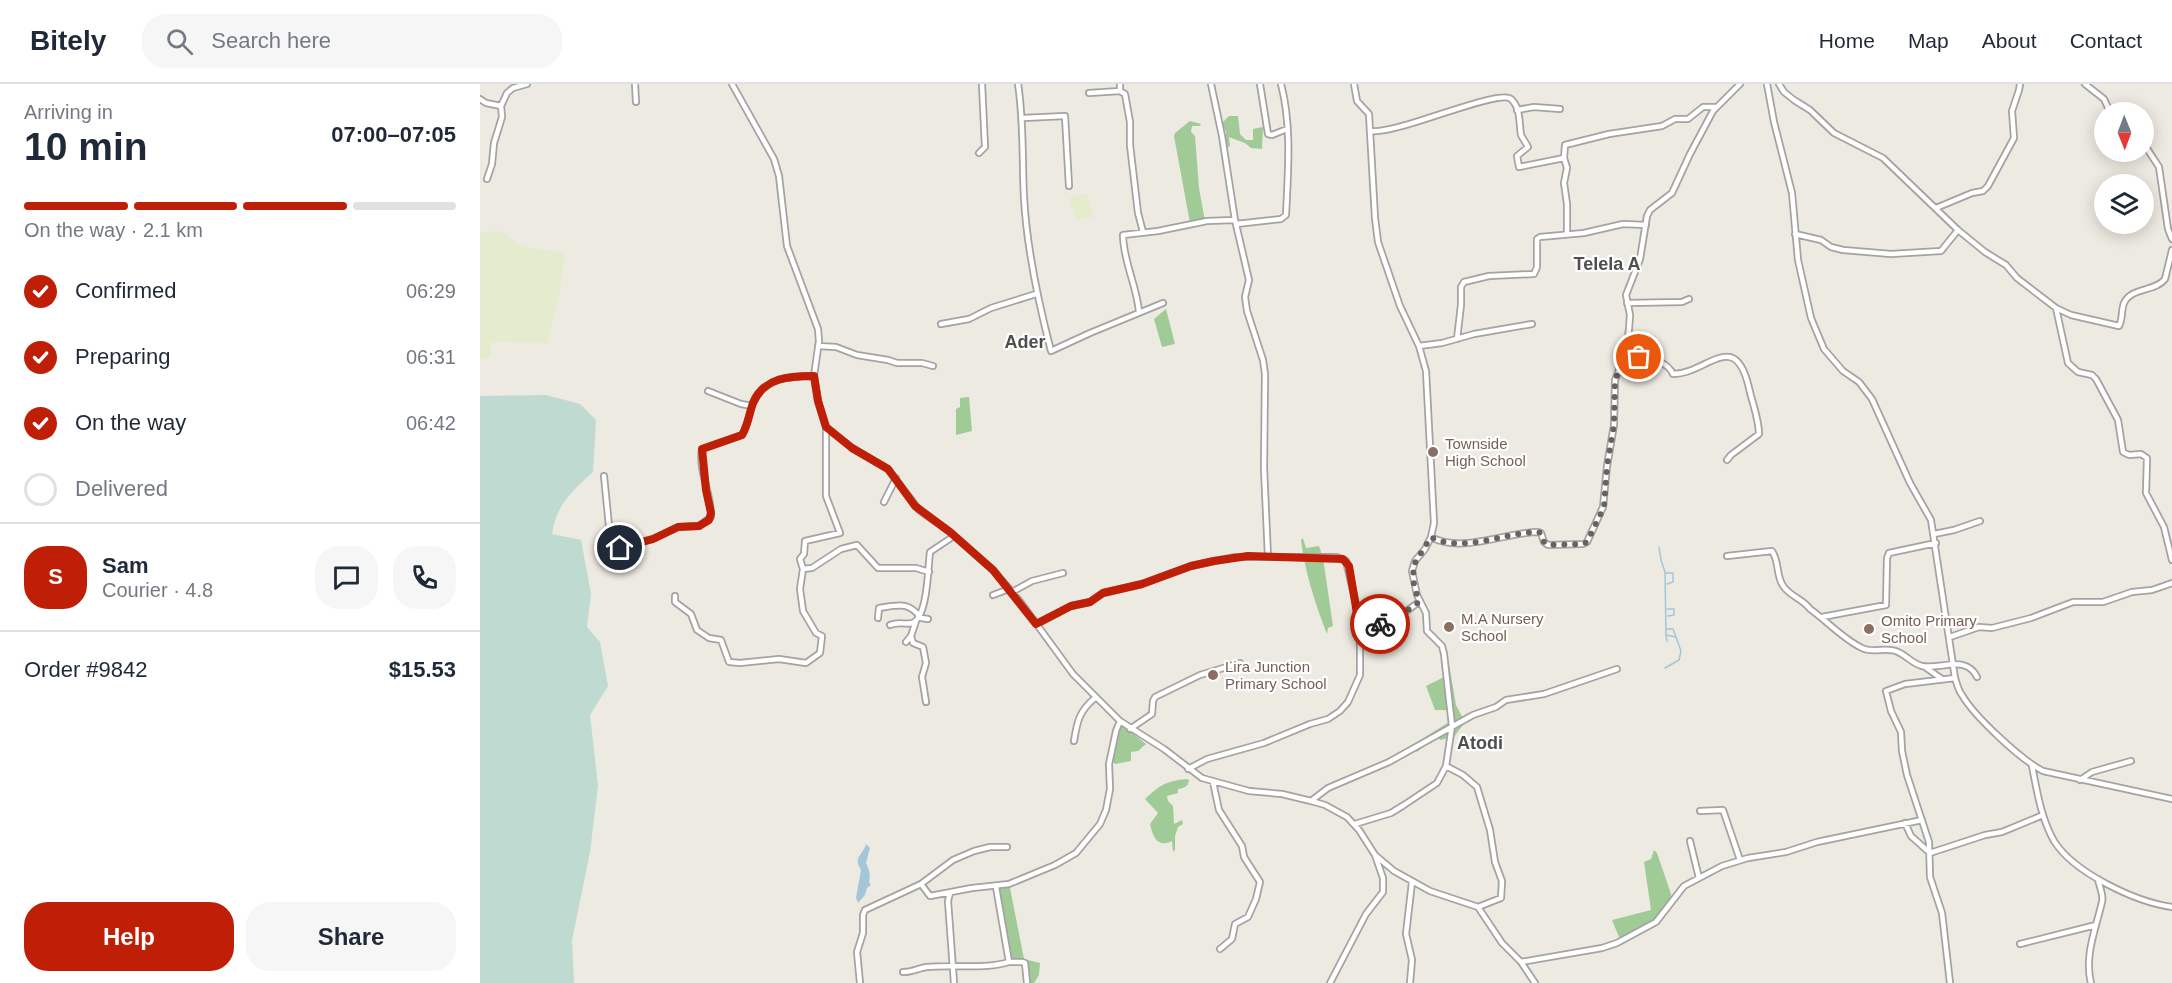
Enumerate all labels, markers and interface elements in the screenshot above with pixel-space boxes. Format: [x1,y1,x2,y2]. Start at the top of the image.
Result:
search box [142,14,562,68]
text: Bitely [30,25,106,56]
icon: search [163,25,196,58]
text: Search here [211,28,331,53]
text: Home [1819,29,1875,52]
text: Map [1908,29,1949,52]
text: About [1982,29,2037,52]
text: Contact [2070,29,2142,52]
text: Arriving in [24,101,113,123]
north arrow [2094,102,2154,162]
map controls [2094,102,2154,234]
text: 07:00–07:05 [331,122,456,147]
text: 10 min [24,125,148,168]
button: layers [2094,174,2154,234]
text: On the way · 2.1 km [24,219,203,241]
district label: Telela A [1573,254,1641,274]
icon: check [24,275,57,308]
text: Confirmed [75,278,176,303]
text: 06:29 [406,280,456,302]
pin [1613,331,1664,382]
district label: Ader [1004,332,1046,352]
icon: bag [1622,340,1655,373]
icon: check [24,341,57,374]
text: Preparing [75,344,170,369]
text: 06:31 [406,346,456,368]
icon: check [24,407,57,440]
text: On the way [75,410,186,435]
text: 06:42 [406,412,456,434]
place label: Townside High School [1445,435,1526,469]
marker: Townside High School [1426,445,1440,459]
text: Delivered [75,476,168,501]
pin [594,522,645,573]
icon: home [603,531,636,564]
button: chat [315,546,378,609]
button: phone [393,546,456,609]
text: Sam [102,553,148,578]
text: S [48,564,63,589]
text: Courier · 4.8 [102,579,213,601]
courier [1350,594,1410,654]
icon: bike [1364,608,1397,641]
place label: M.A Nursery School [1461,610,1544,644]
place label: Omito Primary School [1881,612,1977,646]
marker: M.A Nursery School [1442,620,1456,634]
marker: Omito Primary School [1862,622,1876,636]
text: Order #9842 [24,657,148,682]
text: $15.53 [389,657,456,682]
place label: Lira Junction Primary School [1225,658,1327,692]
marker: Lira Junction Primary School [1206,668,1220,682]
district label: Atodi [1457,733,1503,753]
button: Help [24,902,234,971]
button: Share [246,902,456,971]

